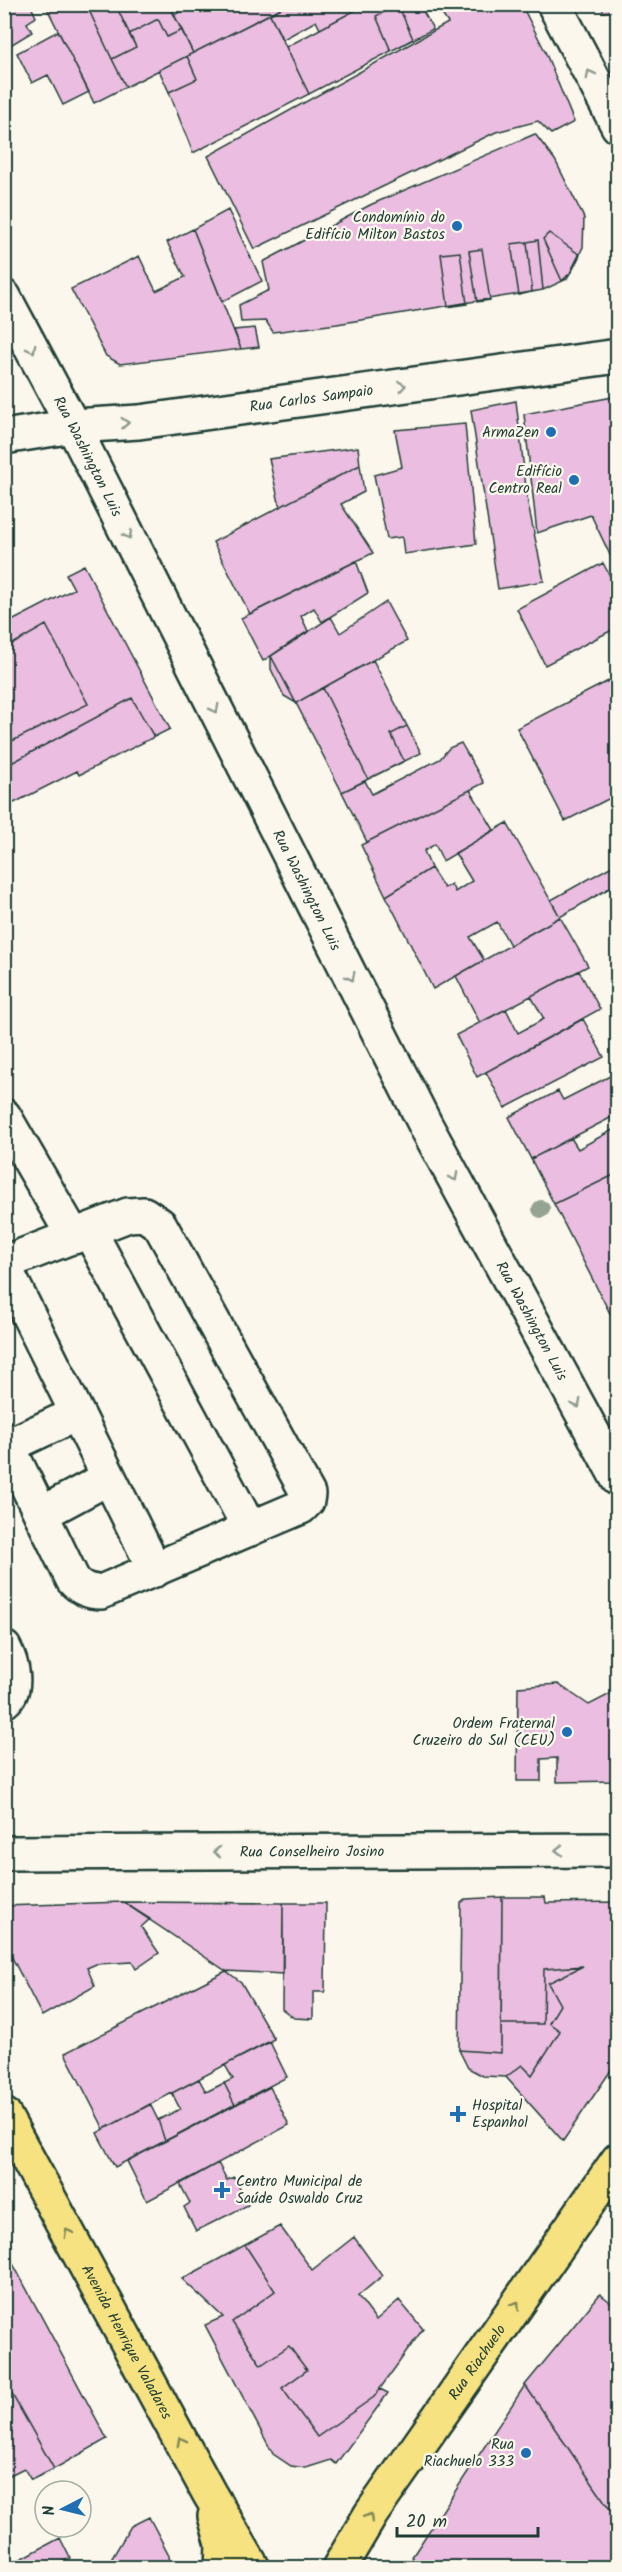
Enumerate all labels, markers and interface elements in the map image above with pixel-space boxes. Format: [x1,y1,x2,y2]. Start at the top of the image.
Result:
one-way arrow [586,69,598,80]
place label: Condomínio do Edifício Milton Bastos [305,206,446,247]
marker: Condomínio do Edifício Milton Bastos [450,219,464,233]
one-way arrow [25,343,36,353]
street label: Rua Carlos Sampaio [248,379,375,420]
one-way arrow [397,380,406,392]
street label: Rua Washington Luis [46,392,128,522]
one-way arrow [121,416,130,429]
place label: ArmaZen [482,421,539,445]
marker: ArmaZen [544,425,558,439]
place label: Edifício Centro Real [488,460,562,501]
marker: Edifício Centro Real [567,473,581,487]
one-way arrow [120,528,132,539]
one-way arrow [208,702,220,713]
street label: Rua Washington Luis [265,826,347,956]
one-way arrow [343,970,355,981]
one-way arrow [447,1171,458,1181]
street label: Rua Washington Luis [489,1257,574,1386]
one-way arrow [570,1398,581,1408]
place label: Ordem Fraternal Cruzeiro do Sul (CEU) [412,1712,555,1753]
marker: Ordem Fraternal Cruzeiro do Sul (CEU) [560,1725,574,1739]
street label: Rua Conselheiro Josino [240,1840,384,1865]
one-way arrow [555,1844,564,1856]
one-way arrow [213,1846,222,1858]
place label: Hospital Espanhol [472,2094,528,2135]
marker: Hospital Espanhol [449,2105,467,2123]
place label: Centro Municipal de Saúde Oswaldo Cruz [236,2170,363,2211]
marker: Centro Municipal de Saúde Oswaldo Cruz [213,2181,231,2199]
one-way arrow [64,2229,75,2239]
street label: Avenida Henrique Valadares [74,2260,178,2425]
one-way arrow [509,2301,520,2312]
street label: Rua Riachuelo [443,2320,513,2405]
place label: Rua Riachuelo 333 [424,2433,514,2474]
one-way arrow [177,2437,188,2448]
marker: Rua Riachuelo 333 [519,2446,533,2460]
north arrow [33,2479,93,2539]
scale bar [397,2500,538,2538]
text: N [37,2504,63,2517]
text: 20 m [406,2508,447,2537]
one-way arrow [362,2513,374,2523]

